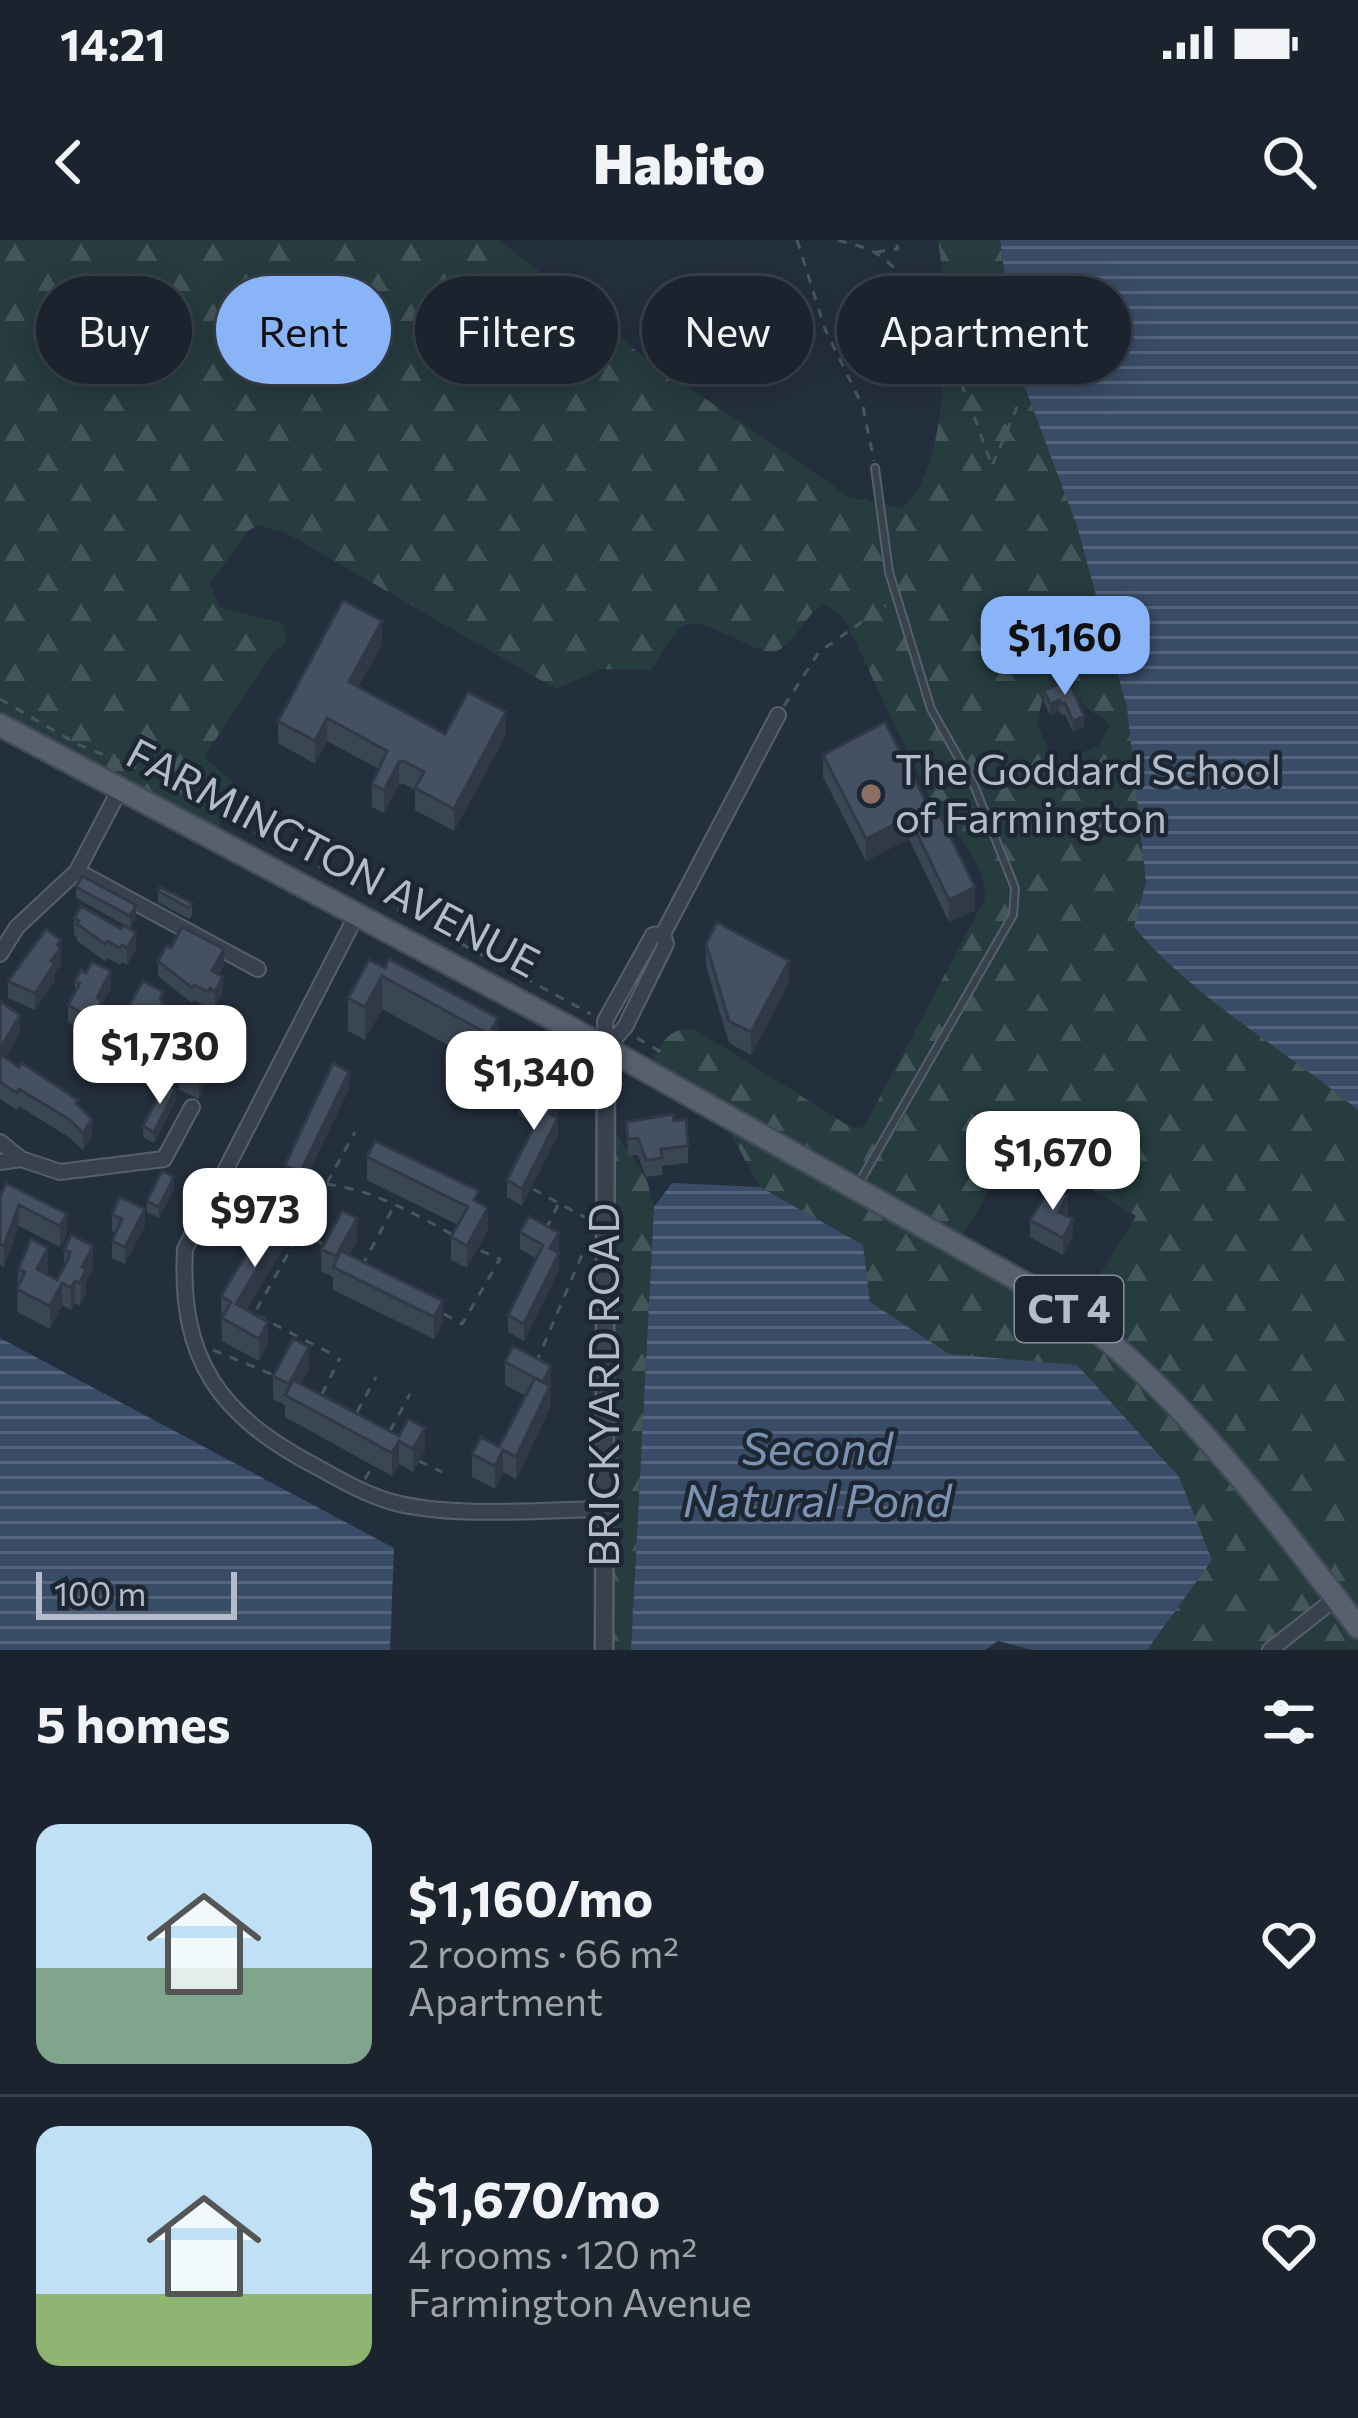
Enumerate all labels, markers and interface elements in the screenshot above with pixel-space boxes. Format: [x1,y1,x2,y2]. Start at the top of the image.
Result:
text: 14:21 [60,15,166,70]
icon: back [36,129,102,195]
text: Habito [593,129,765,195]
icon: search [1256,129,1322,195]
chip: Buy [36,276,192,384]
chip: Rent [216,276,391,384]
chip: Filters [415,276,618,384]
chip: New [642,276,813,384]
chip: Apartment [837,276,1131,384]
pin: $1,160 [967,596,1163,698]
text: $1,160 [1008,611,1122,659]
street label: FARMINGTON AVENUE [119,725,549,987]
place label: The Goddard School of Farmington [895,742,1281,842]
marker: The Goddard School of Farmington [858,781,884,807]
pin: $1,730 [62,1005,258,1107]
text: $1,730 [100,1020,220,1068]
pin: $1,340 [436,1031,632,1133]
text: $1,340 [473,1046,595,1094]
pin: $1,670 [955,1111,1151,1213]
text: $1,670 [993,1126,1113,1174]
pin: $973 [184,1168,326,1270]
text: $973 [210,1183,300,1231]
street label: BRICKYARD ROAD [576,1203,628,1567]
road number: CT 4 [1015,1276,1123,1342]
water label: Second Natural Pond [683,1419,953,1526]
scale bar [36,1566,237,1619]
text: 100 m [54,1572,146,1613]
icon: filters [1256,1689,1322,1755]
text: 5 homes [36,1691,231,1754]
text: $1,160/mo [408,1865,653,1928]
icon: home [132,1872,276,2016]
icon: heart [1256,1911,1322,1977]
text: 2 rooms · 66 m² [408,1928,679,1976]
text: Apartment [408,1976,603,2024]
text: $1,670/mo [408,2166,660,2229]
icon: home [132,2174,276,2318]
icon: heart [1256,2213,1322,2279]
text: 4 rooms · 120 m² [408,2229,697,2277]
text: Farmington Avenue [408,2277,752,2325]

